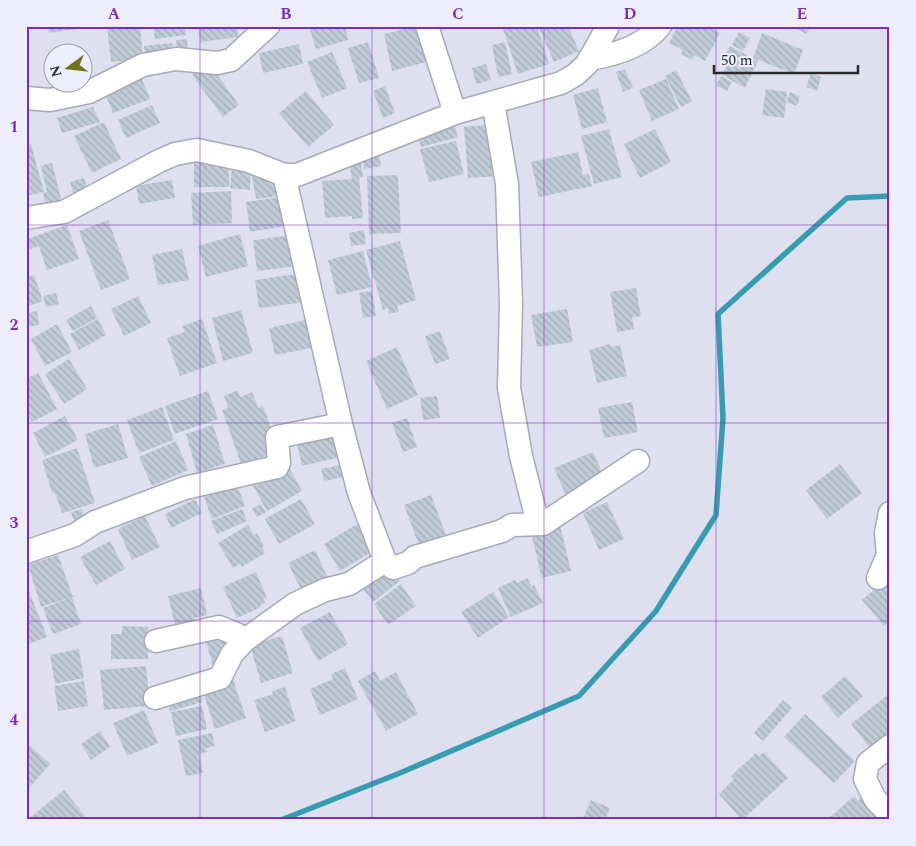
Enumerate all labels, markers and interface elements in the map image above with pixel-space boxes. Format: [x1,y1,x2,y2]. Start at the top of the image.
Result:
text: A [108,2,121,26]
text: B [280,2,292,26]
text: C [452,2,464,26]
text: D [624,2,637,26]
text: E [797,2,807,26]
north arrow [42,42,92,92]
scale bar [714,42,857,74]
text: 50 m [721,49,753,72]
text: N [44,63,68,79]
text: 1 [10,115,18,139]
text: 2 [10,313,19,337]
text: 3 [10,511,19,535]
text: 4 [10,708,19,732]

